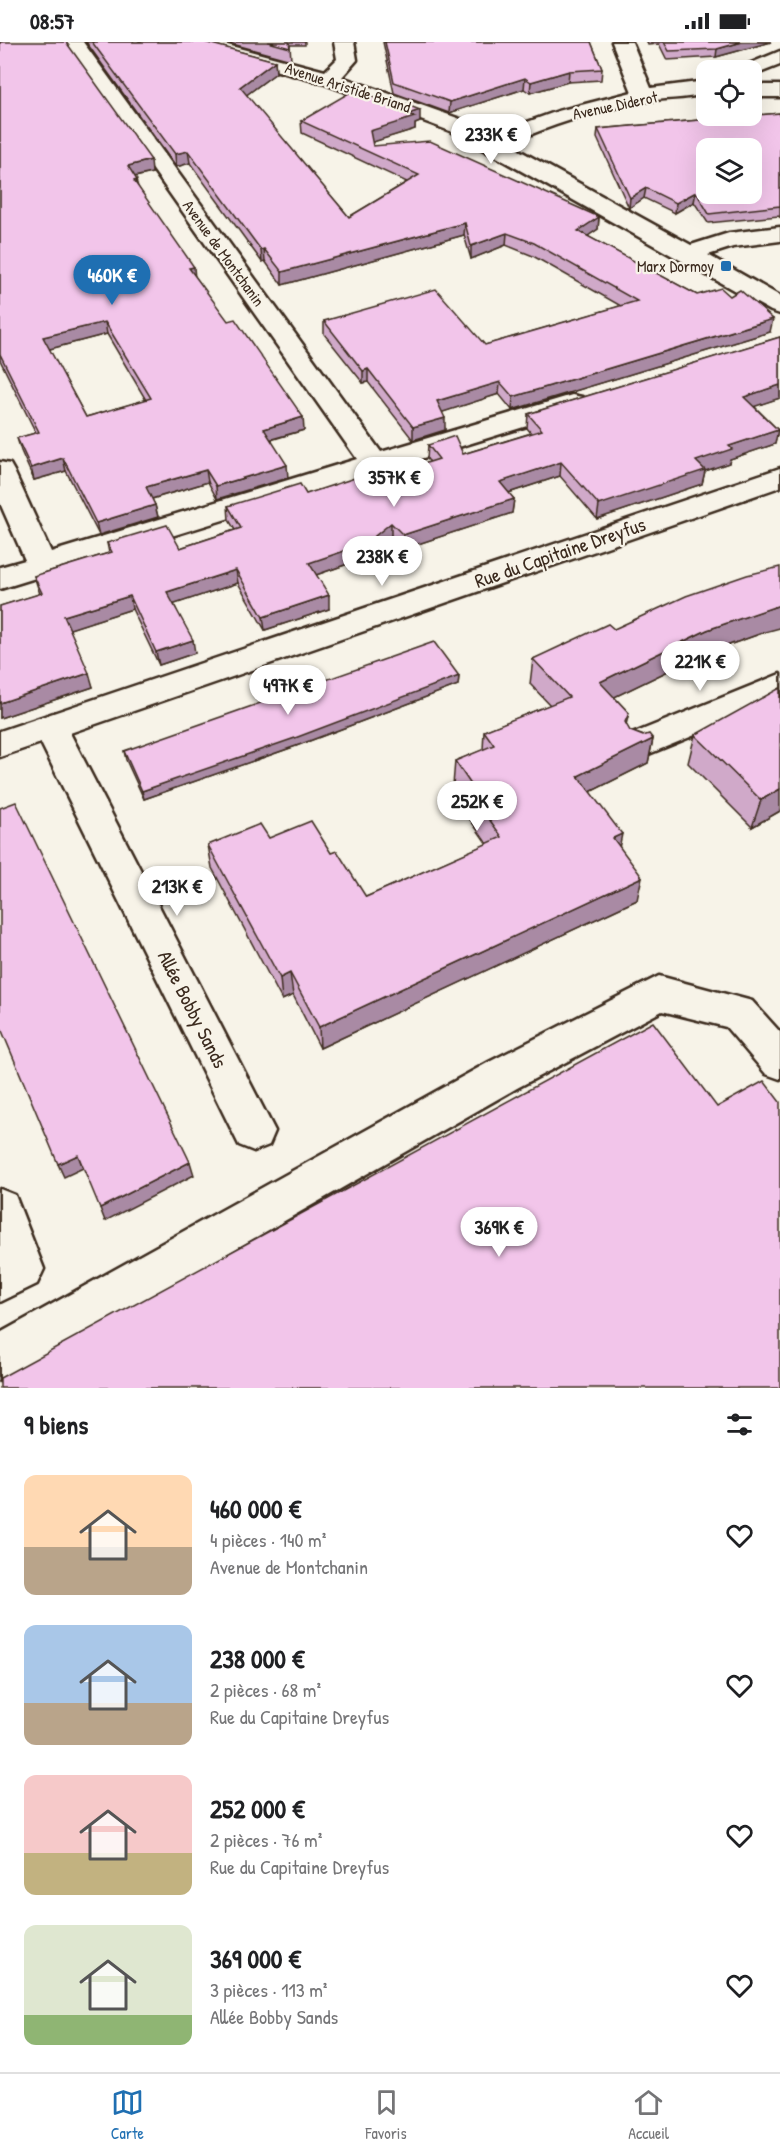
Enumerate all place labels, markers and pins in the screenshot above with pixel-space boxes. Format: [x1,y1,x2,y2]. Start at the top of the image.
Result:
pin: 233K € [442,114,540,165]
pin: 460K € [63,255,161,306]
place label: Marx Dormoy [637,255,714,277]
marker: Marx Dormoy [719,259,733,273]
pin: 357K € [345,457,443,508]
pin: 238K € [333,536,431,587]
pin: 221K € [651,641,749,692]
pin: 497K € [239,665,337,716]
pin: 252K € [428,781,526,832]
pin: 213K € [128,866,226,917]
pin: 369K € [450,1207,548,1258]

